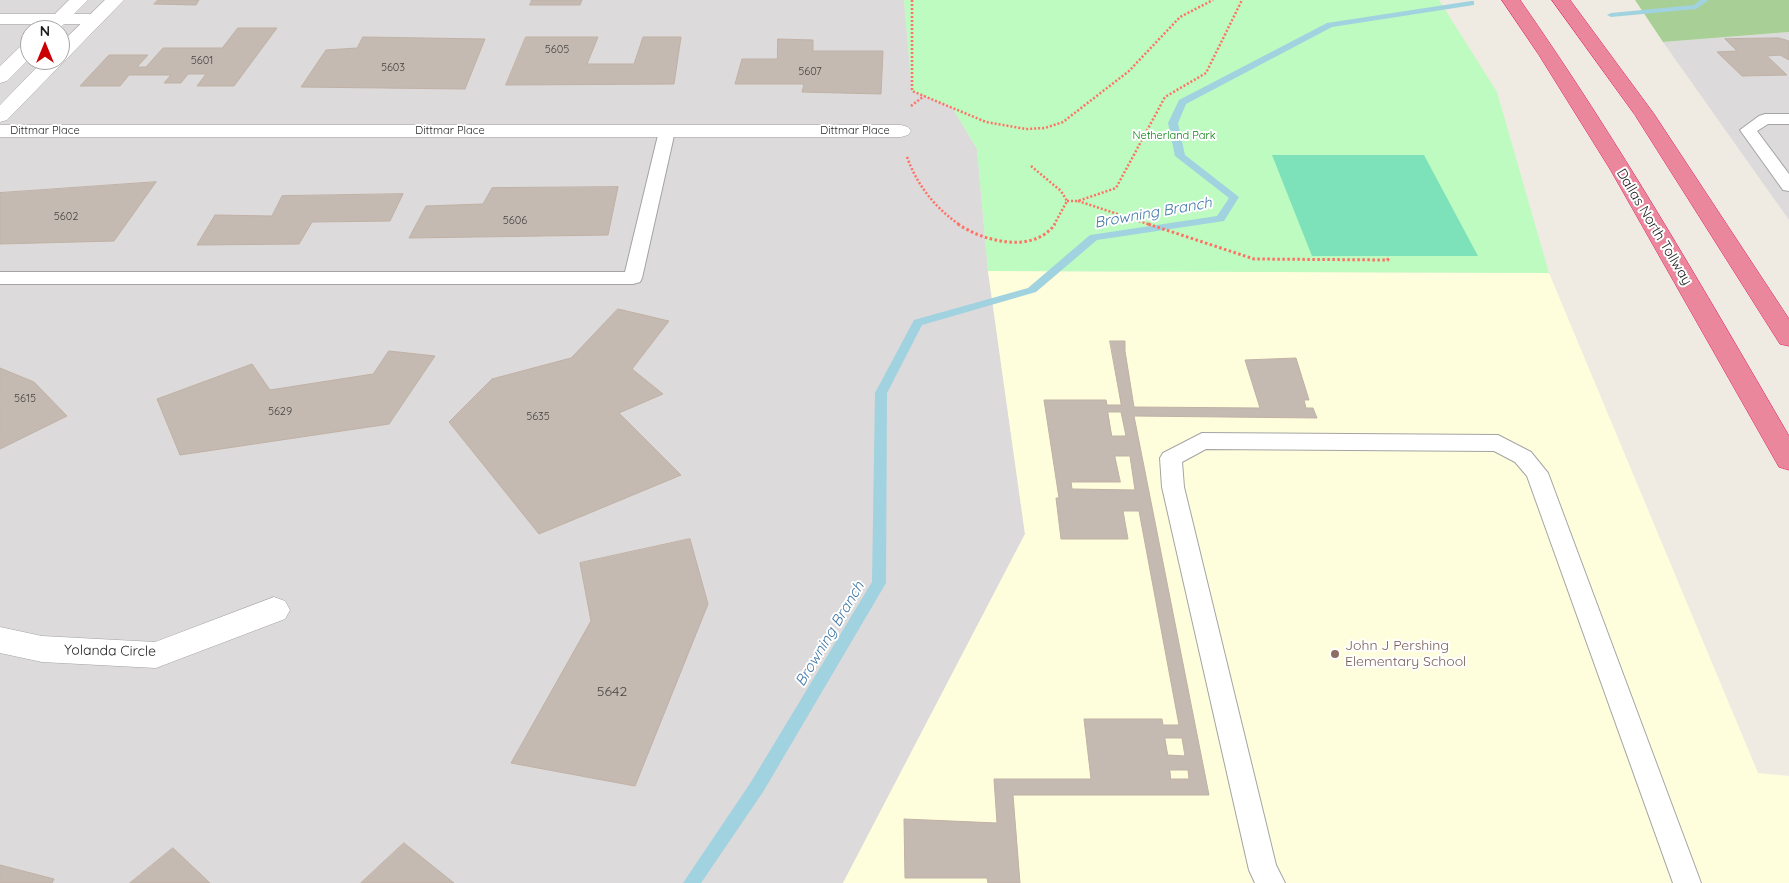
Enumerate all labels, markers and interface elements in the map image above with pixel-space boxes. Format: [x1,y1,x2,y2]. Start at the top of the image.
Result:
north arrow [20,20,70,70]
text: N [40,22,50,40]
house number: 5605 [545,43,569,57]
house number: 5601 [191,54,213,68]
house number: 5603 [381,61,405,75]
house number: 5607 [798,65,822,79]
street label: Dittmar Place [10,124,80,138]
street label: Dittmar Place [415,124,485,138]
street label: Dittmar Place [820,124,890,138]
park label: Netherland Park [1132,129,1216,143]
street label: Dallas North Tollway [1613,166,1695,288]
water label: Browning Branch [1093,194,1213,232]
house number: 5602 [54,210,78,224]
house number: 5606 [503,214,527,228]
house number: 5615 [14,392,36,406]
house number: 5629 [268,405,292,419]
house number: 5635 [526,410,550,424]
water label: Browning Branch [792,578,868,690]
place label: John J Pershing Elementary School [1345,638,1466,670]
street label: Yolanda Circle [64,642,156,660]
marker: John J Pershing Elementary School [1329,648,1341,660]
house number: 5642 [597,684,627,700]

